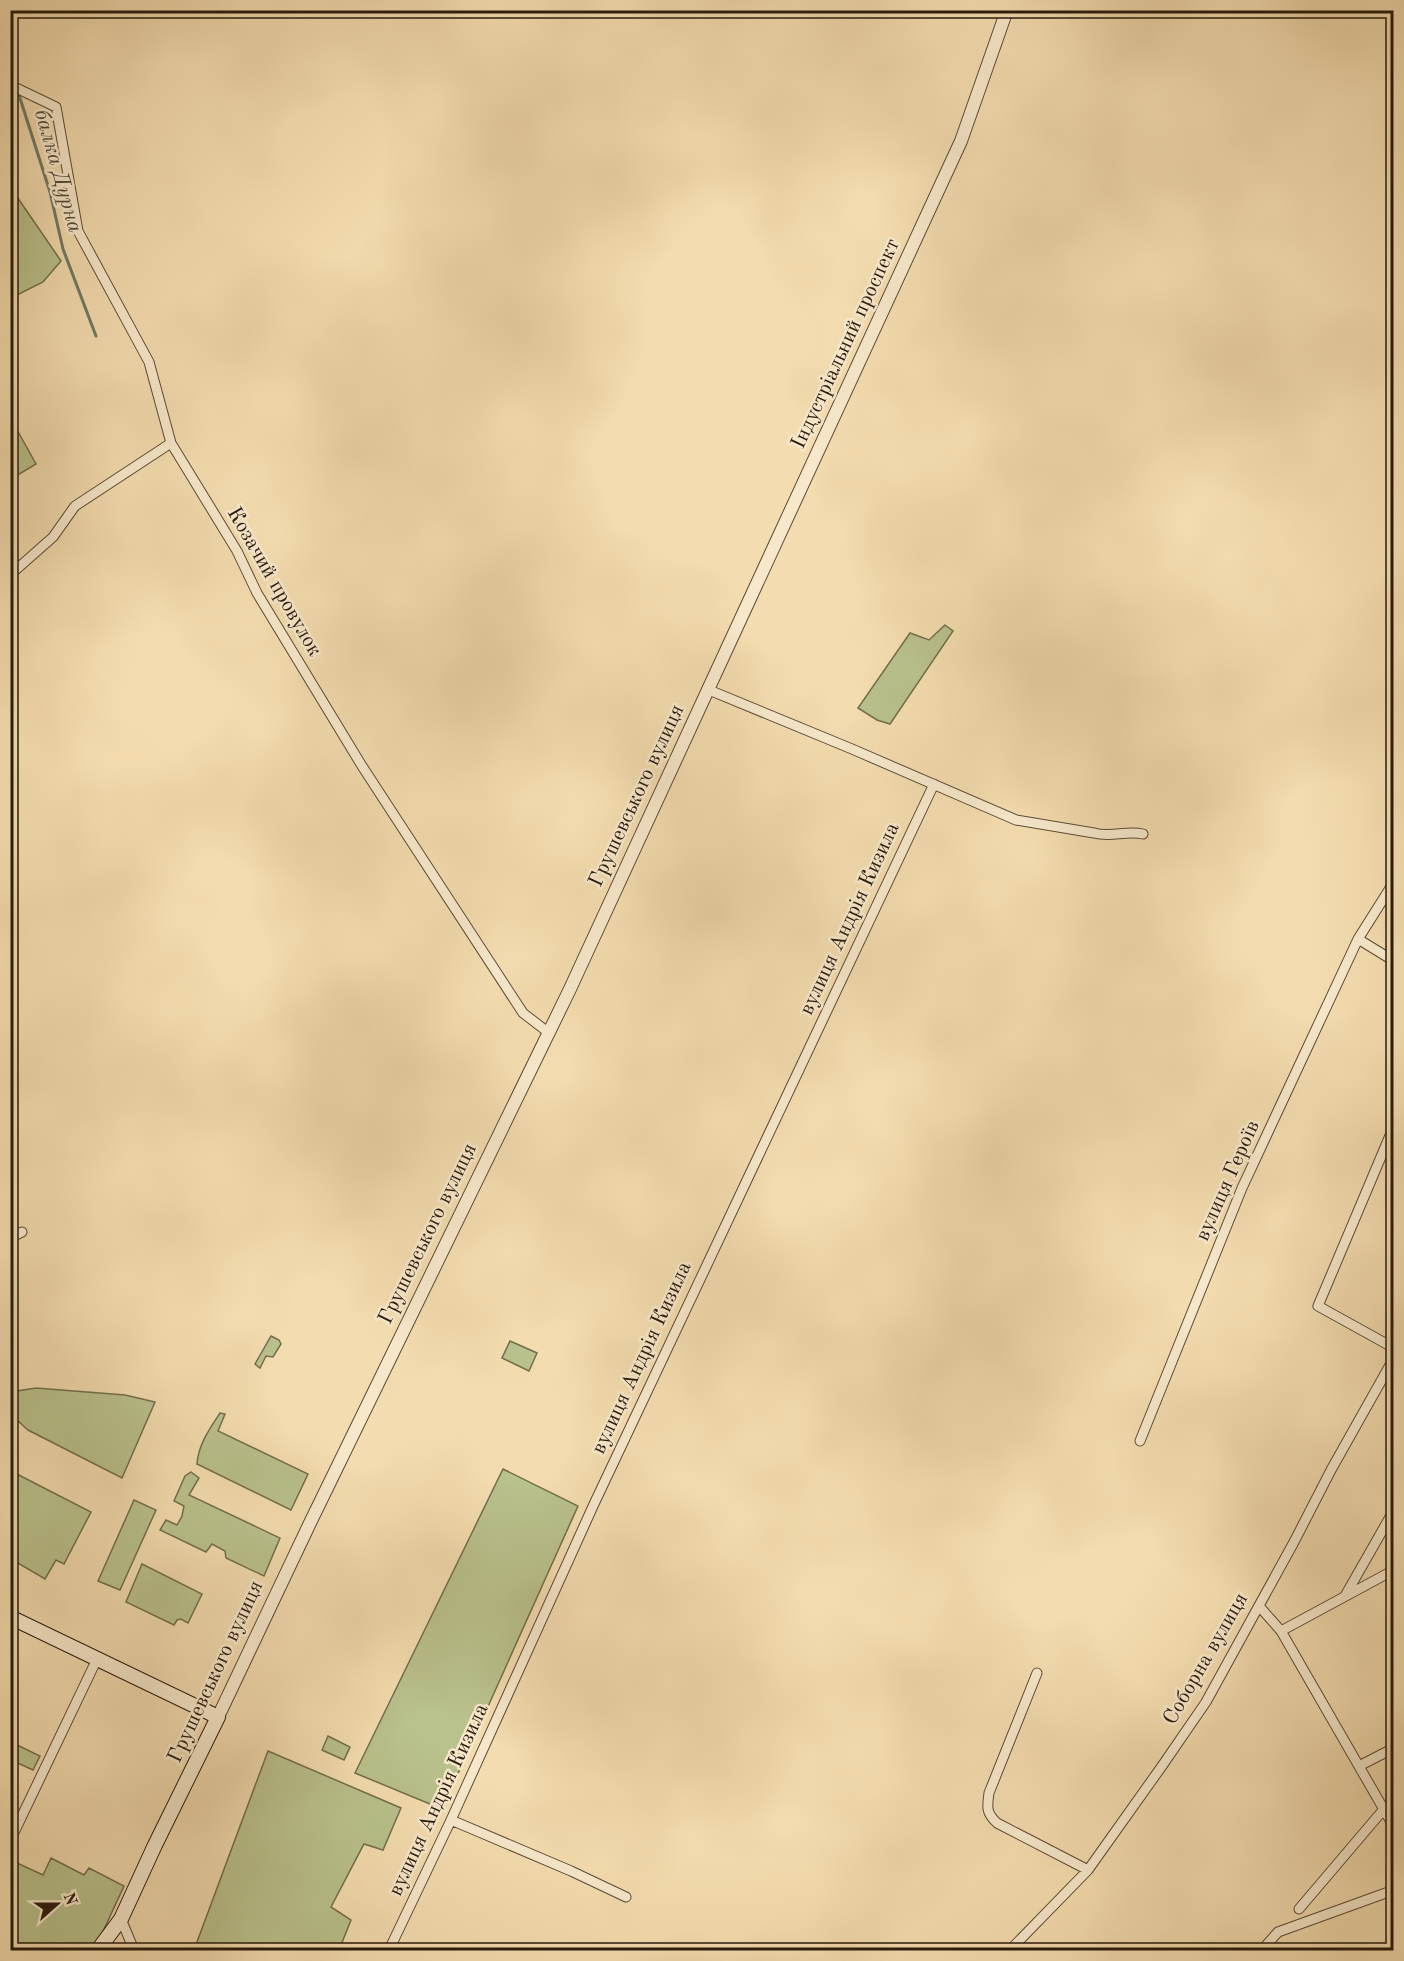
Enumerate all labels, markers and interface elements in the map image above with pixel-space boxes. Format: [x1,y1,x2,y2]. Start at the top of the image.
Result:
water label: балка Дурна [30,107,86,235]
street label: Індустріальний проспект [788,236,904,452]
street label: Козачий провулок [223,504,325,661]
street label: Грушевського вулиця [586,702,688,890]
street label: вулиця Андрія Кизила [796,820,904,1018]
street label: вулиця Героїв [1192,1118,1264,1244]
street label: Грушевського вулиця [375,1140,481,1328]
street label: вулиця Андрія Кизила [588,1259,696,1457]
street label: Грушевського вулиця [165,1578,267,1766]
street label: Соборна вулиця [1160,1589,1252,1728]
street label: вулиця Андрія Кизила [385,1701,493,1899]
north arrow [27,1874,87,1934]
text: N [59,1891,79,1909]

